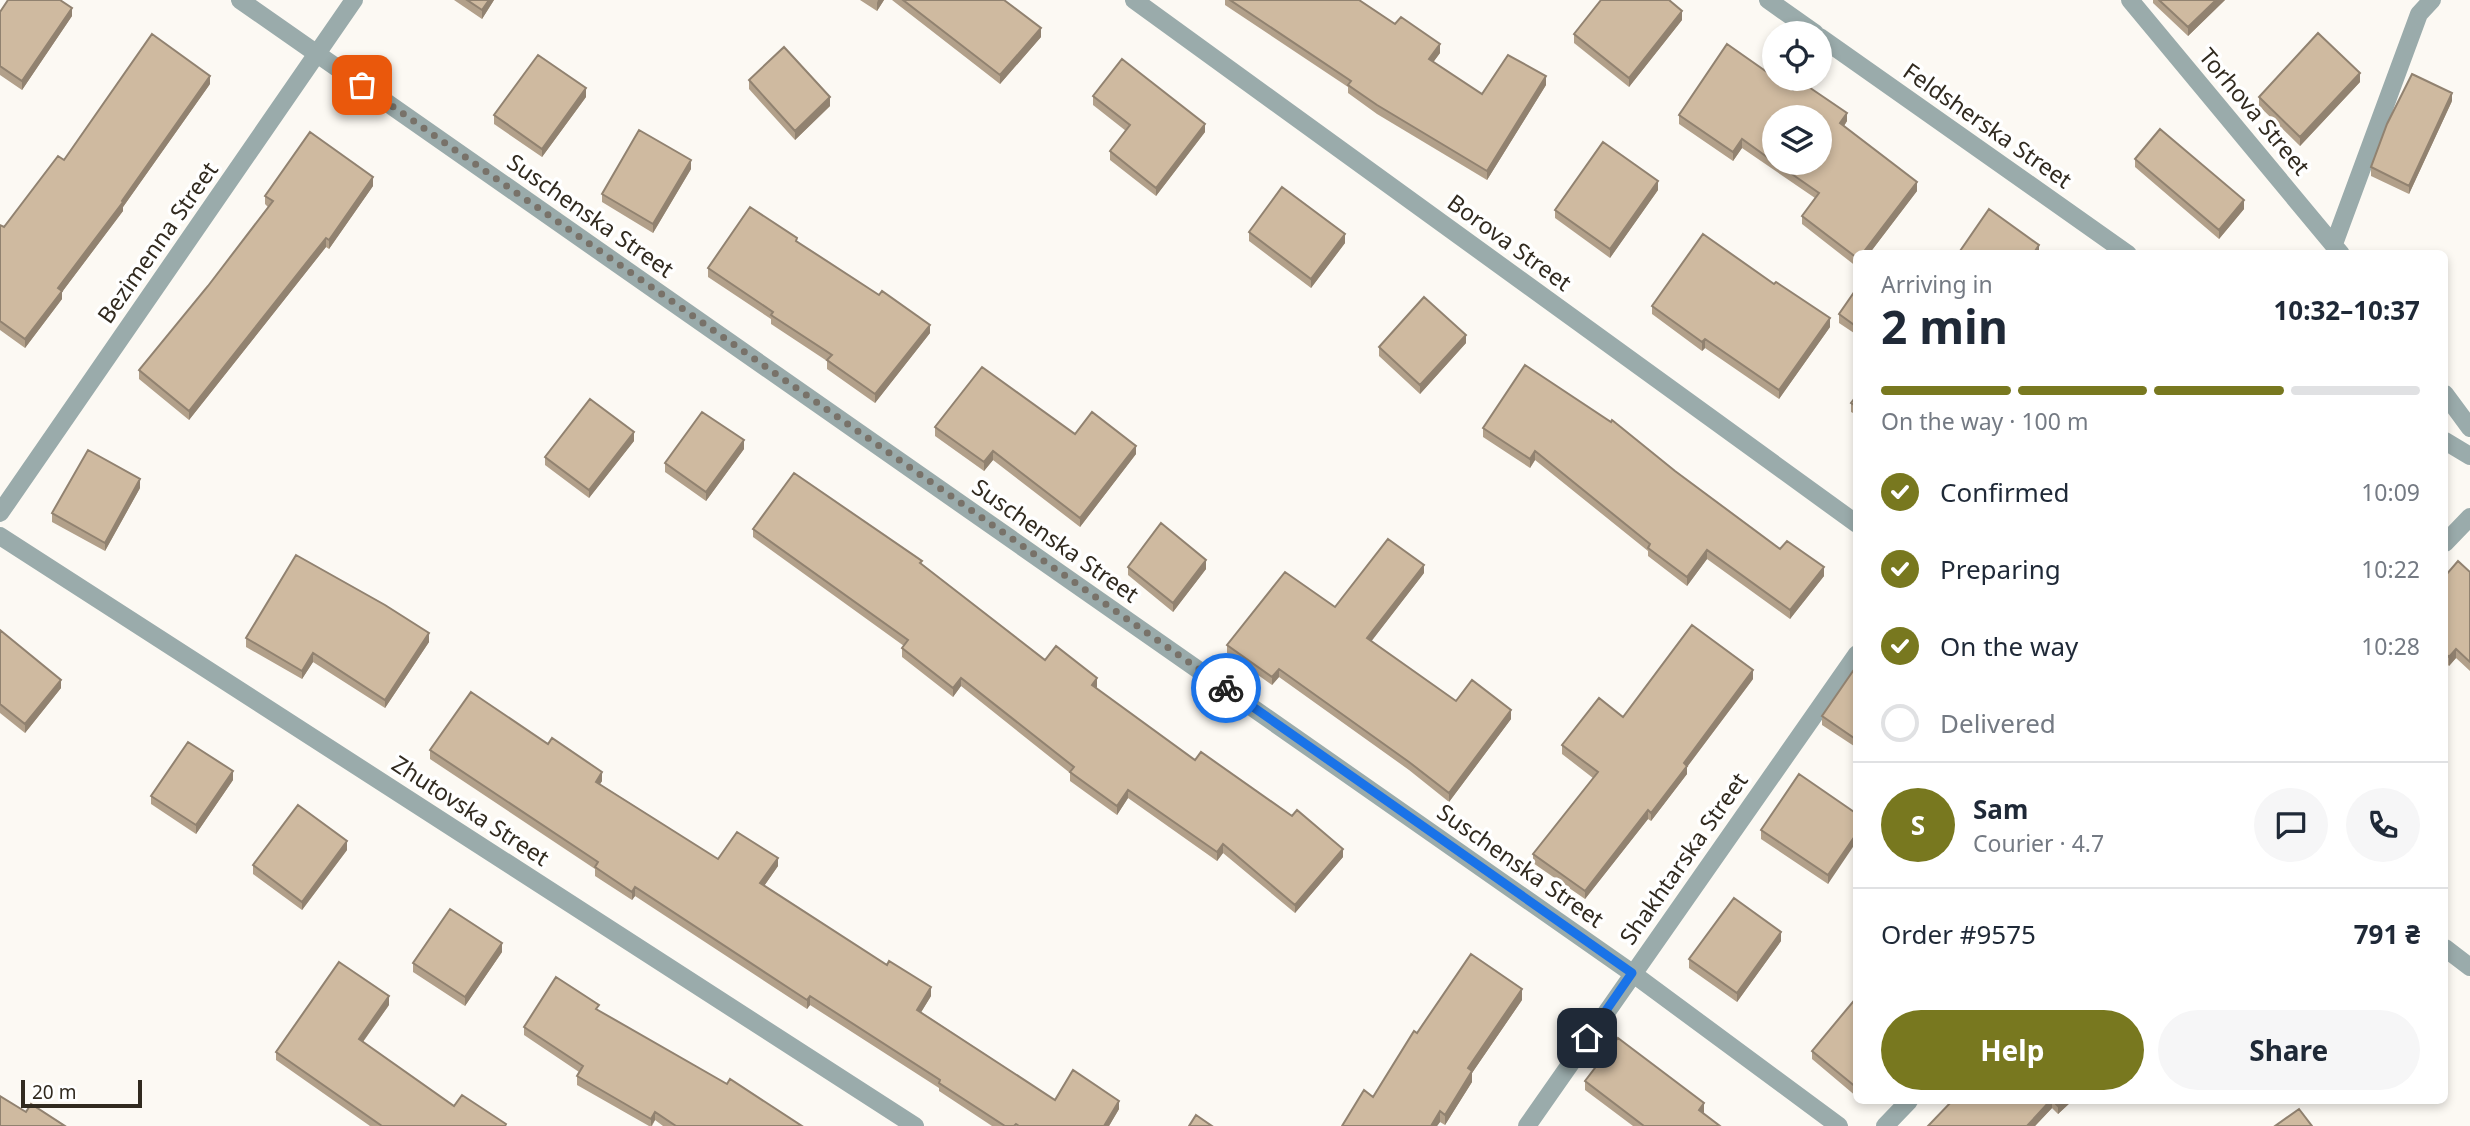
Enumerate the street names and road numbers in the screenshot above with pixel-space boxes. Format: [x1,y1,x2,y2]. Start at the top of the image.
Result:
street label: Torhova Street [2192,41,2318,181]
street label: Feldsherska Street [1897,55,2079,195]
street label: Suschenska Street [501,145,681,285]
street label: Bezimenna Street [89,155,225,329]
street label: Borova Street [1441,186,1579,298]
street label: Suschenska Street [966,470,1146,610]
street label: Zhutovska Street [386,747,556,873]
street label: Shakhtarska Street [1612,766,1754,950]
street label: Suschenska Street [1431,795,1611,935]

